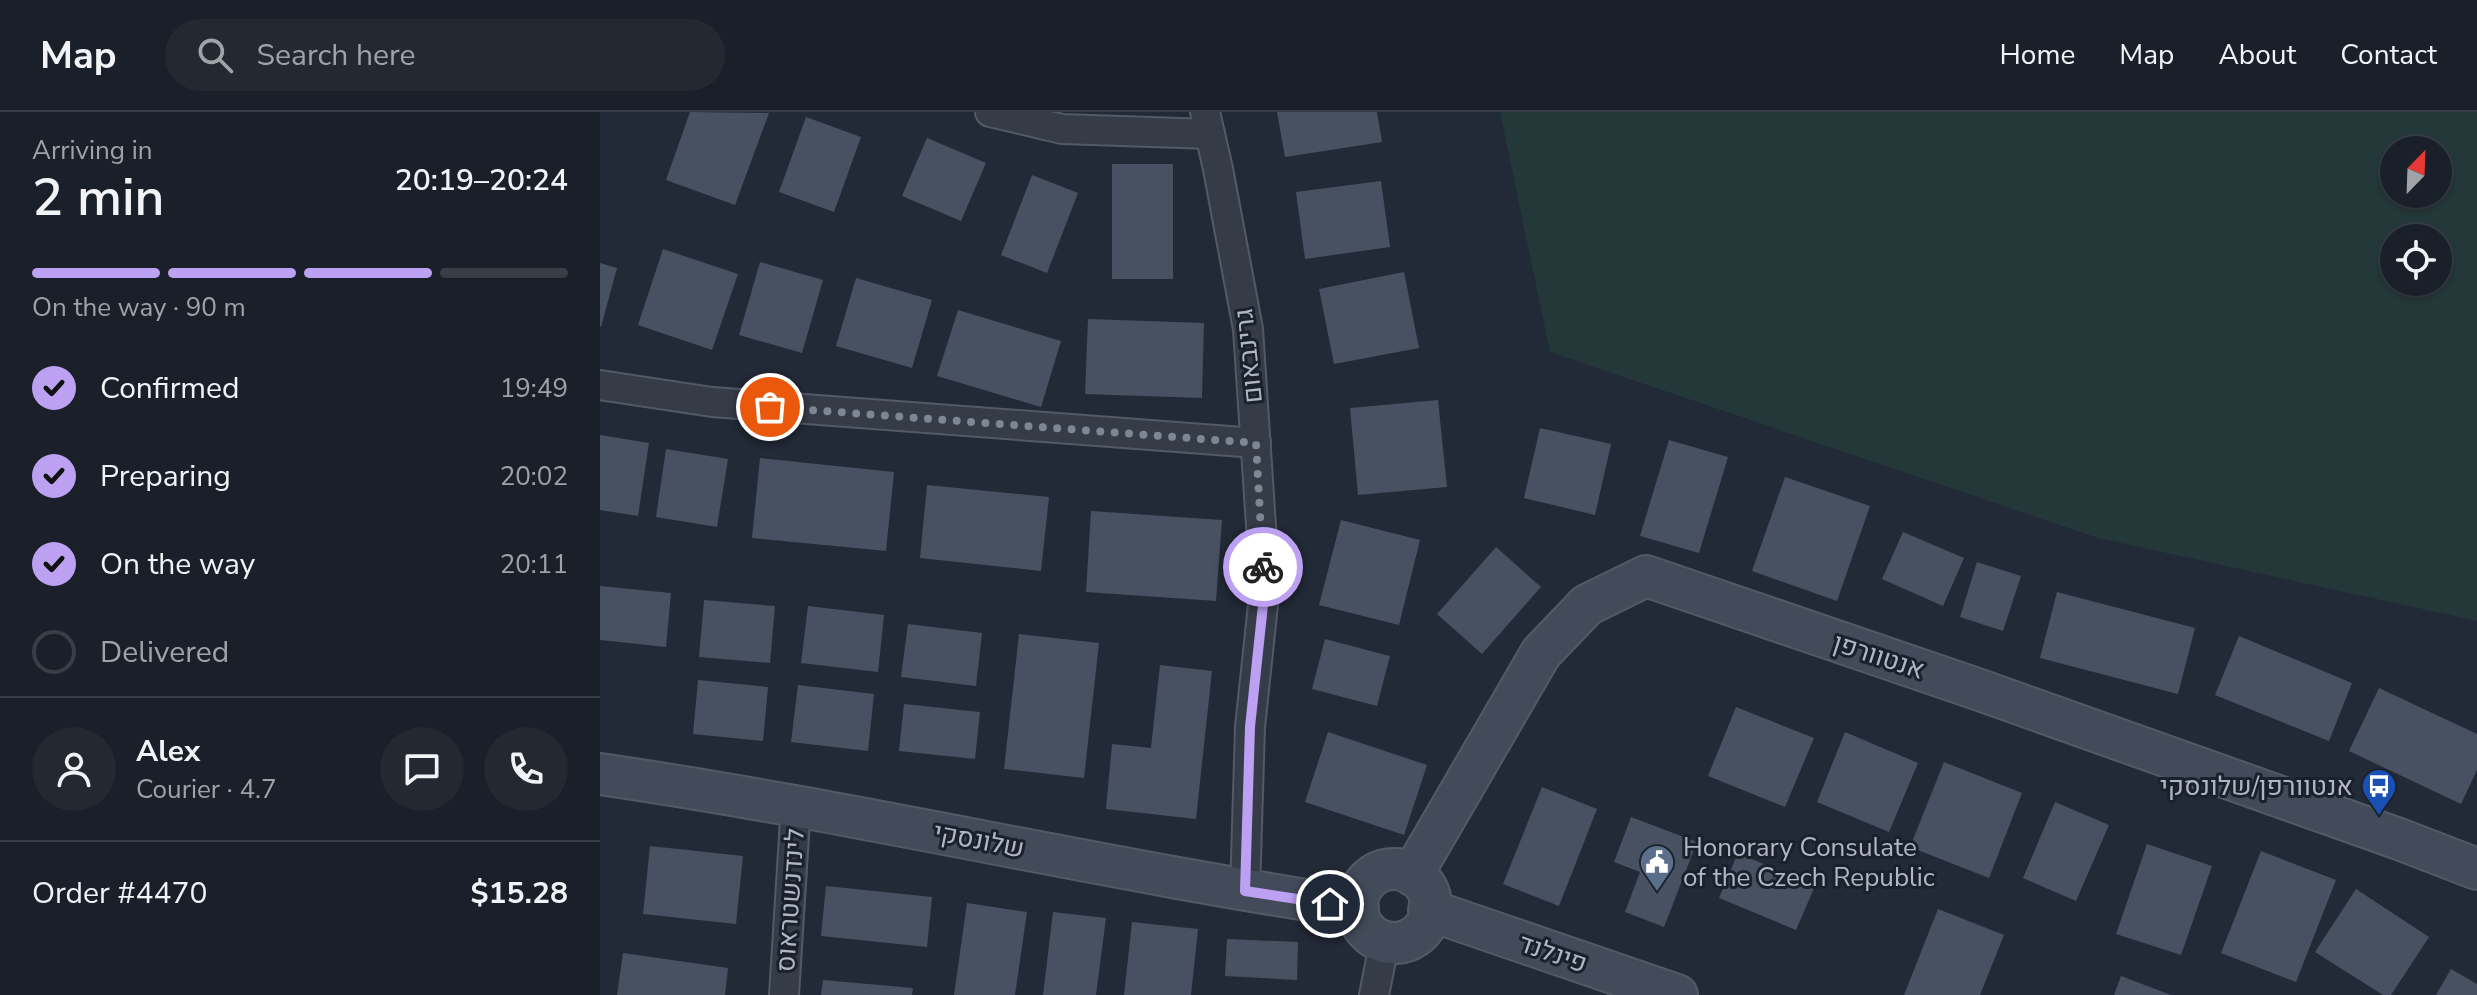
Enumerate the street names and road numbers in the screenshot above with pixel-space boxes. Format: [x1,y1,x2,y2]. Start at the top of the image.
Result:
street label: גרינבאום [1226,307,1271,405]
street label: אנטוורפן [1829,625,1929,688]
street label: שלונסקי [931,815,1027,866]
street label: לינדנשטראוס [768,827,813,973]
street label: פינלנד [1514,926,1592,981]

